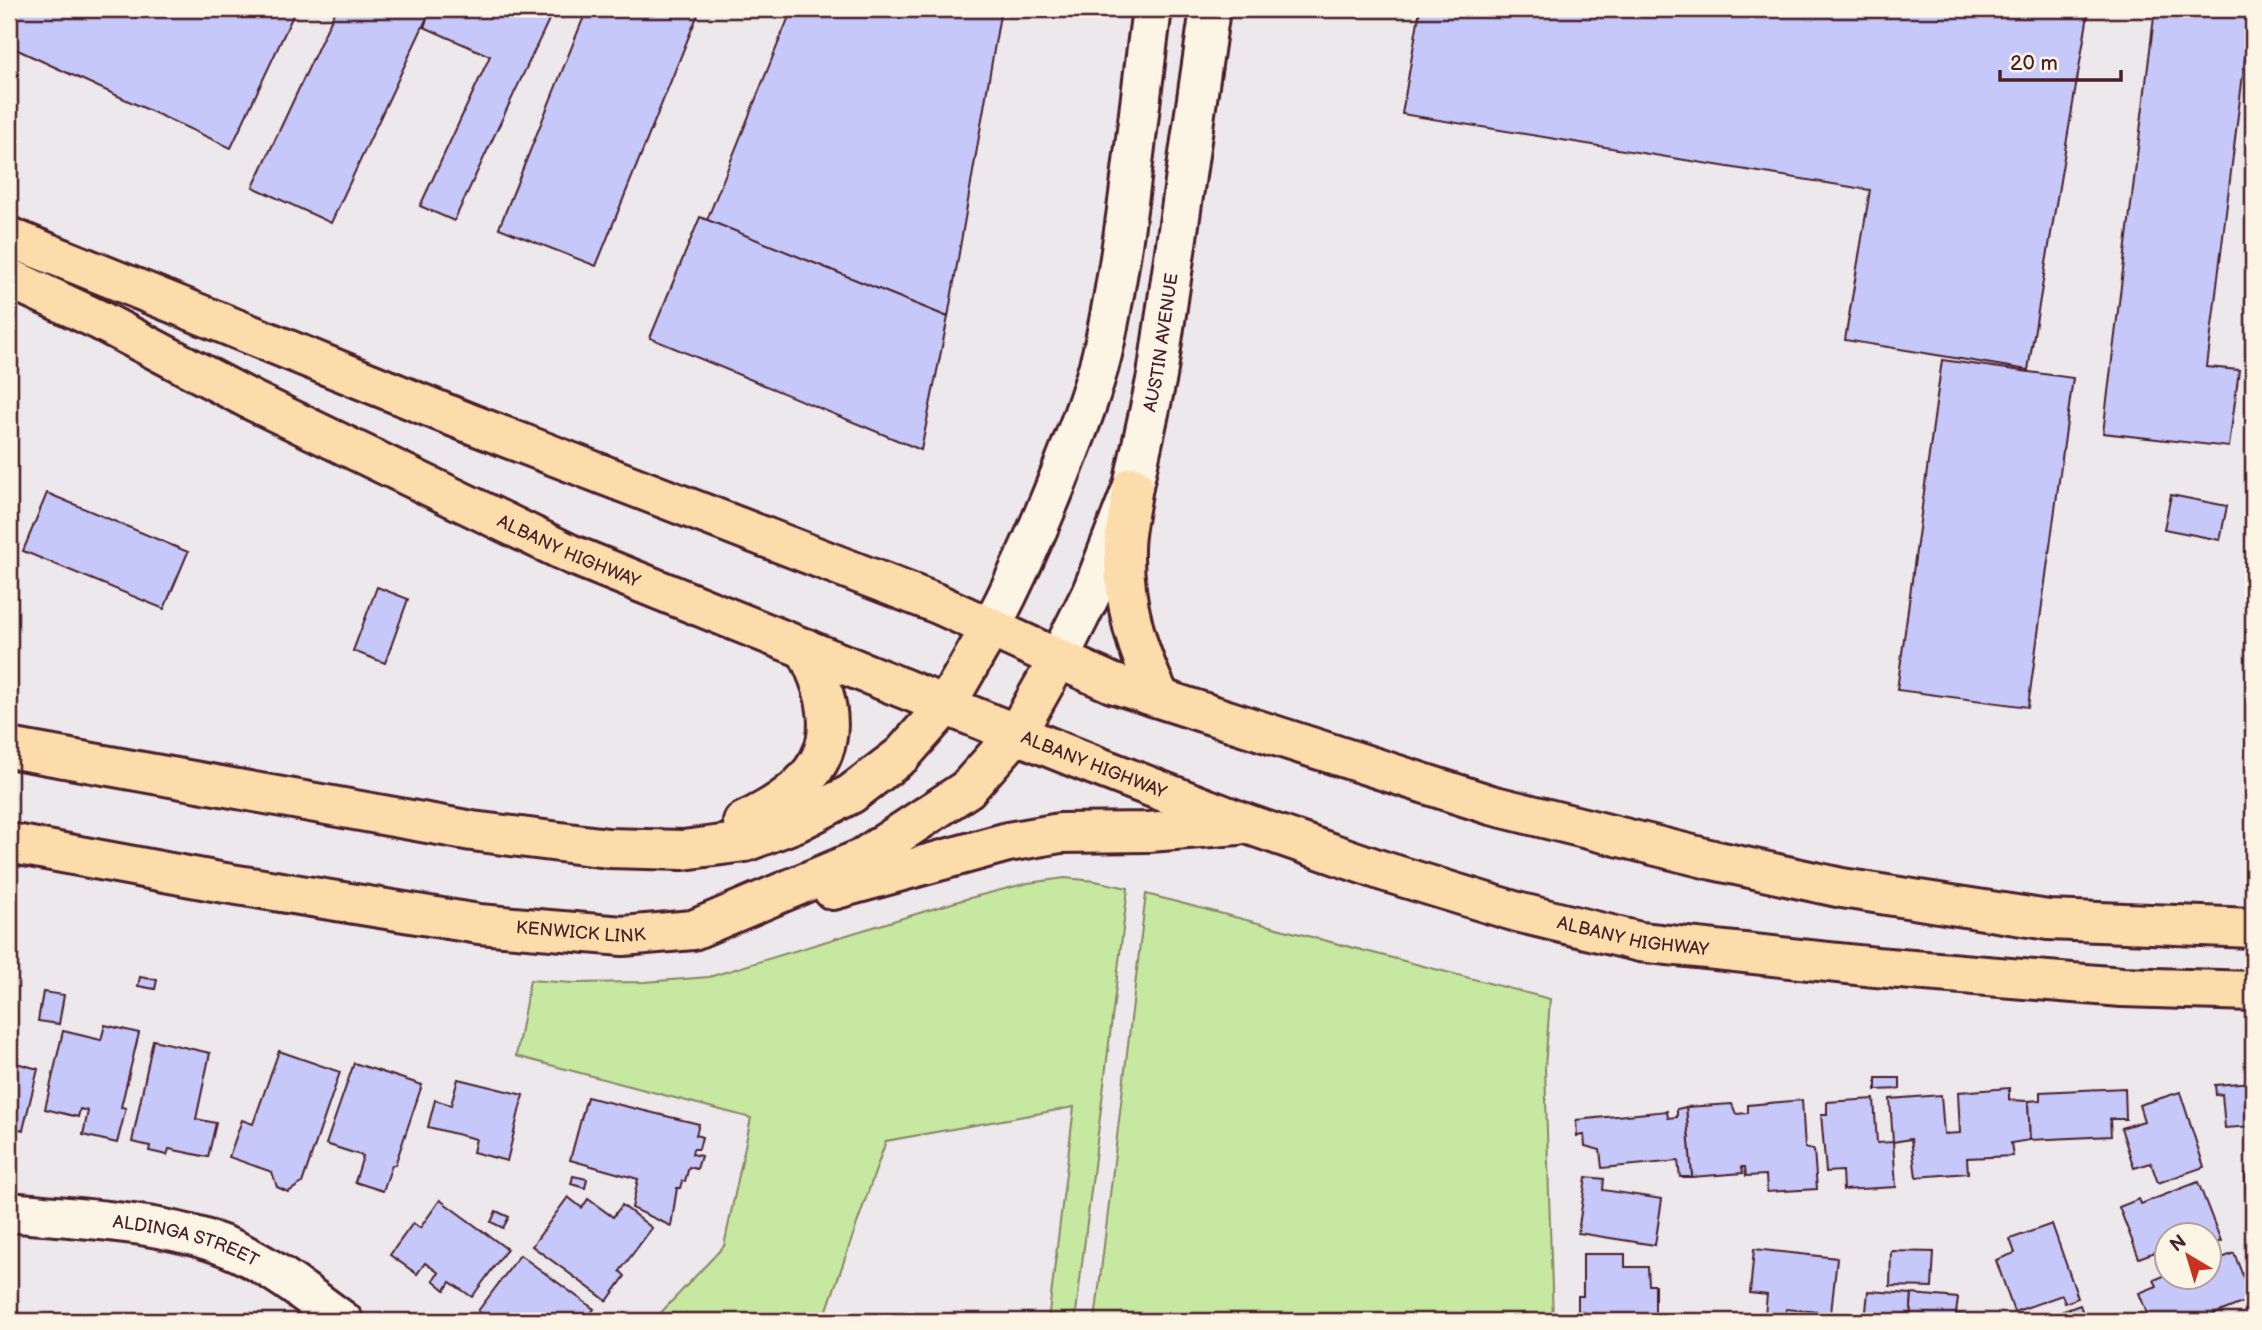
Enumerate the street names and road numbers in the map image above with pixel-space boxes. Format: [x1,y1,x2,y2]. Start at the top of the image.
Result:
street label: AUSTIN AVENUE [1139,272,1183,414]
street label: ALBANY HIGHWAY [494,510,643,592]
street label: ALBANY HIGHWAY [1018,727,1170,803]
street label: ALBANY HIGHWAY [1555,912,1710,960]
street label: KENWICK LINK [515,917,647,947]
street label: ALDINGA STREET [112,1211,263,1271]

